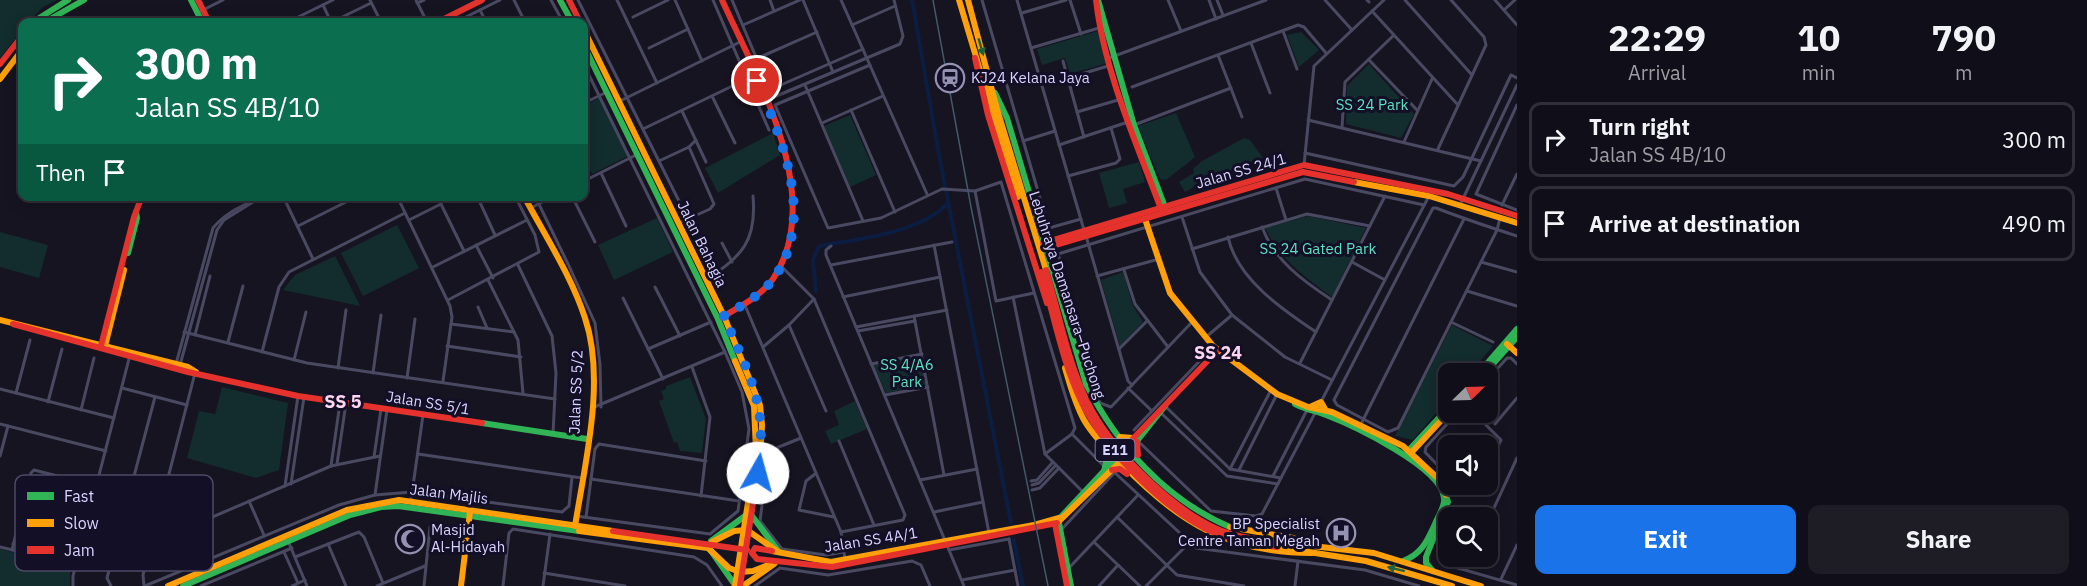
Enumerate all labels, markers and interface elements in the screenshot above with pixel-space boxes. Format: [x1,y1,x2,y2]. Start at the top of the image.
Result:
text: 22:29 [1608,14,1706,61]
text: 10 [1797,14,1840,61]
text: 790 [1931,14,1996,61]
text: 300 m [135,36,258,91]
one-way arrow [977,38,987,56]
icon: right [36,42,114,120]
pin [731,55,782,106]
text: Arrival [1628,59,1686,86]
text: min [1802,59,1836,86]
text: m [1955,59,1972,86]
station icon: KJ24 Kelana Jaya [934,62,966,94]
icon: arrive [740,64,773,97]
place label: KJ24 Kelana Jaya [971,68,1090,87]
text: Jalan SS 4B/10 [135,89,320,124]
park label: SS 24 Park [1336,95,1408,114]
text: Turn right [1589,112,1690,141]
icon: right [1538,123,1571,156]
text: 300 m [2002,125,2066,154]
text: Jalan SS 4B/10 [1589,141,1726,168]
street label: Jalan SS 24/1 [1193,149,1288,193]
icon: arrive [98,156,131,189]
text: Then [36,158,86,187]
street label: Lebuhraya Damansara–Puchong [1025,189,1110,401]
street label: Jalan Bahagia [673,197,732,290]
icon: arrive [1538,207,1571,240]
text: Arrive at destination [1589,209,1800,238]
text: 490 m [2002,209,2066,238]
park label: SS 24 Gated Park [1260,239,1377,258]
district label: SS 24 [1194,341,1242,364]
street label: Jalan SS 5/2 [565,349,586,434]
park label: SS 4/A6 Park [880,355,934,391]
north arrow [1438,363,1498,423]
map controls [1438,363,1498,567]
street label: Jalan SS 5/1 [385,387,471,418]
district label: SS 5 [324,390,362,413]
button: sound [1438,435,1498,495]
road number: E11 [1096,439,1134,461]
position arrow [726,441,790,505]
legend [15,475,213,571]
street label: Jalan Majlis [409,479,489,508]
text: Fast [64,486,94,506]
button: Exit [1535,505,1796,574]
button: Share [1808,505,2069,574]
button: search [1438,507,1498,567]
text: Slow [64,513,99,533]
place label: BP Specialist Centre Taman Megah [1178,514,1320,550]
hospital icon: BP Specialist Centre Taman Megah [1325,517,1357,549]
place label: Masjid Al-Hidayah [431,520,505,556]
mosque icon: Masjid Al-Hidayah [394,523,426,555]
street label: Jalan SS 4A/1 [823,523,919,556]
text: Jam [64,540,95,560]
one-way arrow [1387,564,1405,573]

